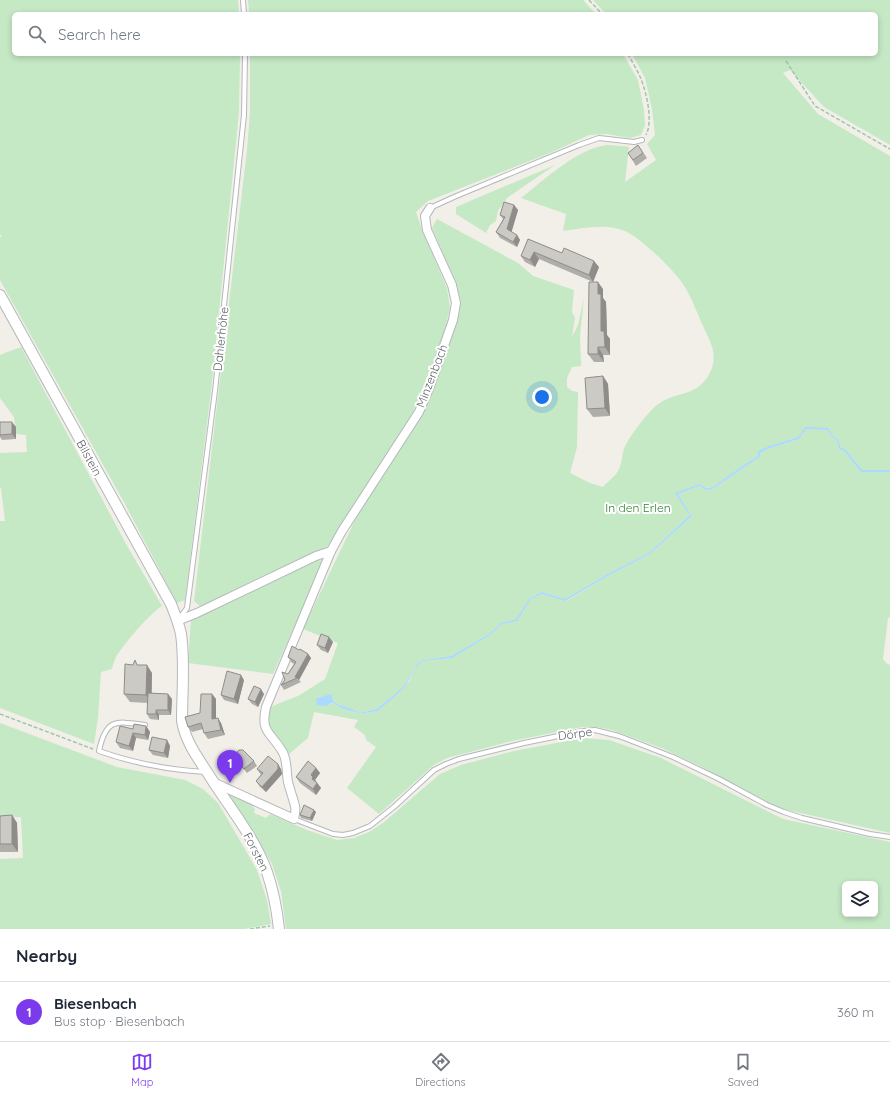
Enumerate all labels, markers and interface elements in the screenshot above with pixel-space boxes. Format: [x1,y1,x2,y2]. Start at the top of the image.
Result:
search box [12,12,878,56]
icon: search [26,23,48,45]
text: Search here [58,25,141,44]
street label: Dahlerhöhe [210,306,231,372]
street label: Minzenbach [413,342,450,409]
your location [532,387,552,407]
street label: Bilstein [73,437,105,478]
park label: In den Erlen [605,500,671,515]
street label: Dörpe [557,724,593,743]
pin: 1 [217,750,243,783]
street label: Forsten [240,830,273,874]
map controls [842,881,878,917]
button: layers [842,881,878,917]
text: Nearby [16,945,77,966]
text: Biesenbach [54,994,137,1013]
text: 1 [26,1004,32,1020]
text: 360 m [837,1004,874,1020]
text: Bus stop · Biesenbach [54,1013,185,1029]
tab: Map [131,1051,153,1089]
tab: Directions [415,1051,466,1089]
tab: Saved [728,1051,759,1089]

